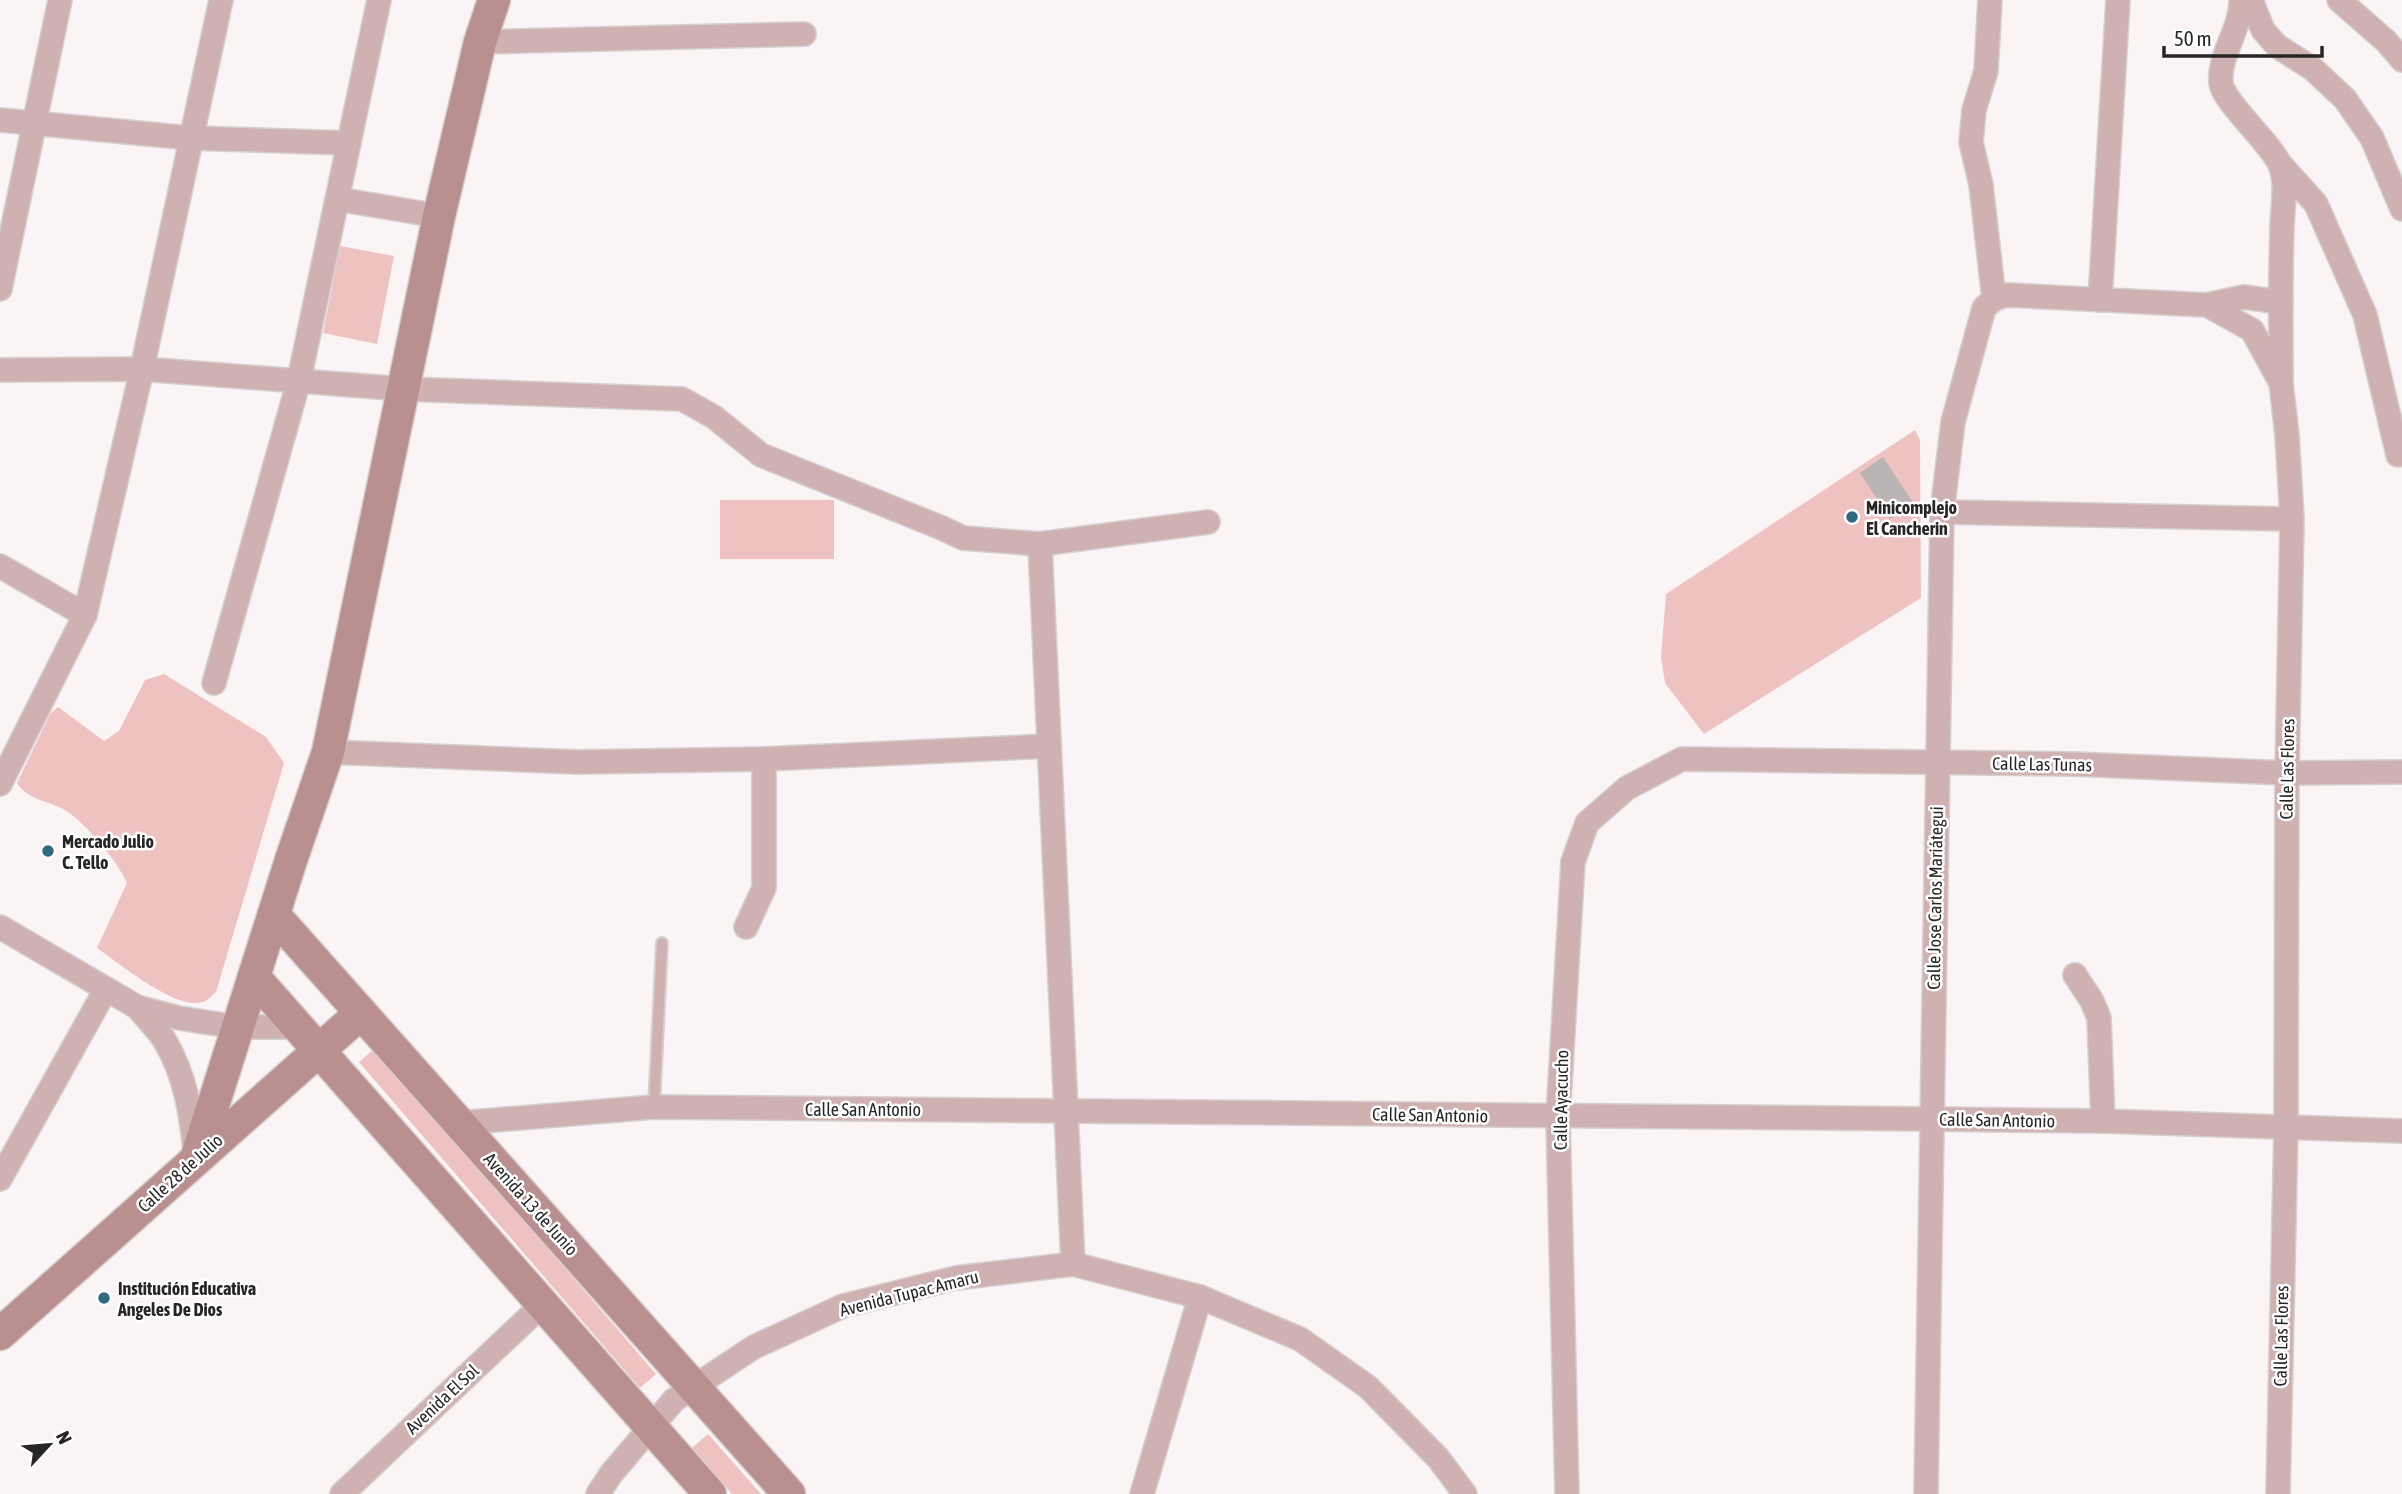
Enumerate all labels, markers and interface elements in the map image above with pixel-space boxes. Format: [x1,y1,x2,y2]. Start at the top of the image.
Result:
scale bar [2164,14,2322,58]
text: 50 m [2174,26,2212,50]
place label: Minicomplejo El Cancherin [1866,497,1957,539]
marker: Minicomplejo El Cancherin [1844,509,1860,525]
street label: Calle Las Flores [2276,718,2298,820]
street label: Calle Las Tunas [1992,753,2092,775]
street label: Calle Jose Carlos Mariátegui [1923,806,1947,990]
place label: Mercado Julio C. Tello [62,831,154,873]
marker: Mercado Julio C. Tello [40,843,56,859]
street label: Calle Ayacucho [1550,1050,1572,1150]
street label: Calle San Antonio [805,1099,921,1120]
street label: Calle San Antonio [1372,1103,1488,1127]
street label: Calle San Antonio [1939,1108,2055,1132]
street label: Calle 28 de Julio [133,1129,227,1217]
street label: Avenida 13 de Junio [479,1148,583,1260]
street label: Avenida Tupac Amaru [837,1266,981,1320]
place label: Institución Educativa Angeles De Dios [117,1278,256,1320]
street label: Calle Las Flores [2270,1285,2292,1387]
marker: Institución Educativa Angeles De Dios [96,1290,112,1306]
street label: Avenida El Sol [401,1360,483,1438]
north arrow [14,1410,84,1480]
text: N [52,1428,77,1447]

